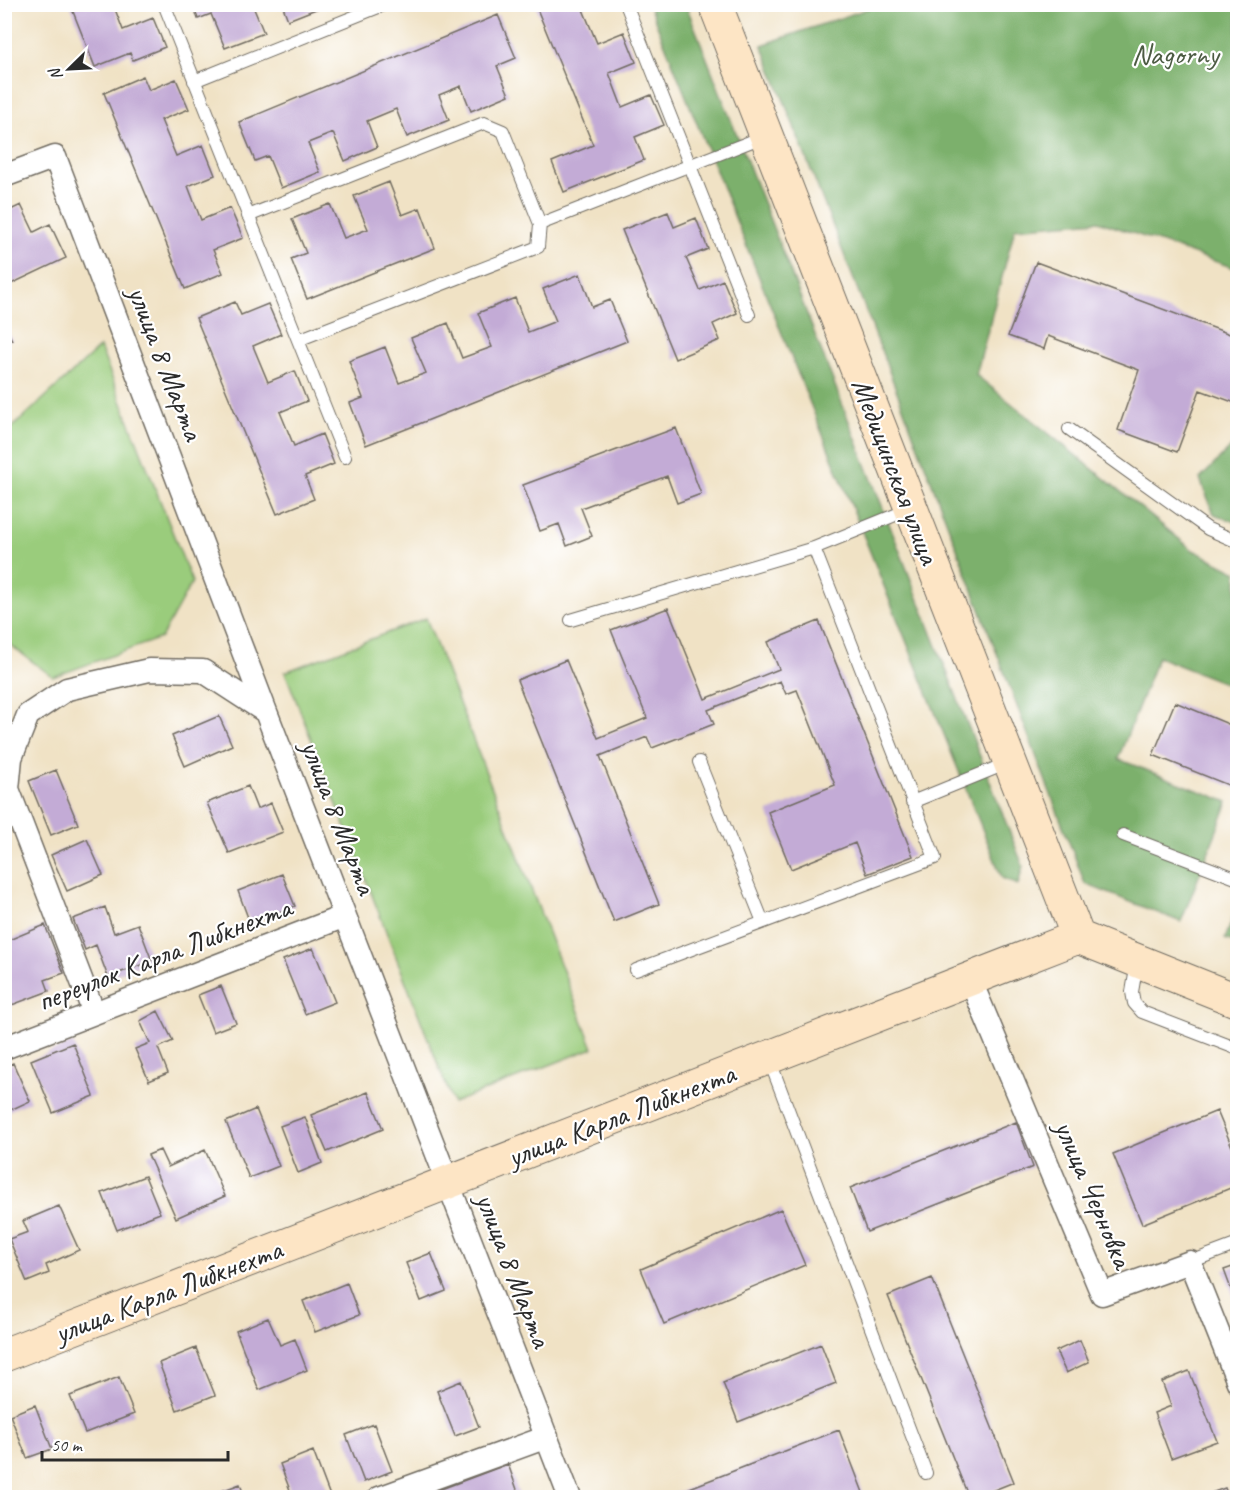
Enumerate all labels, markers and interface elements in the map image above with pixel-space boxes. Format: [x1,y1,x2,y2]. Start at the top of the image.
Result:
park label: Nagorny [1132,35,1221,73]
north arrow [39,39,99,99]
text: N [44,63,67,83]
street label: улица 8 Марта [119,279,213,447]
street label: Медицинская улица [843,373,950,571]
street label: улица 8 Марта [292,733,386,901]
street label: переулок Карла Либкнехта [32,887,299,1020]
street label: улица Карла Либкнехта [500,1053,742,1177]
street label: улица Черновка [1045,1113,1143,1276]
street label: улица 8 Марта [467,1186,561,1354]
street label: улица Карла Либкнехта [47,1229,289,1353]
scale bar [42,1424,228,1462]
text: 50 m [51,1434,84,1456]

